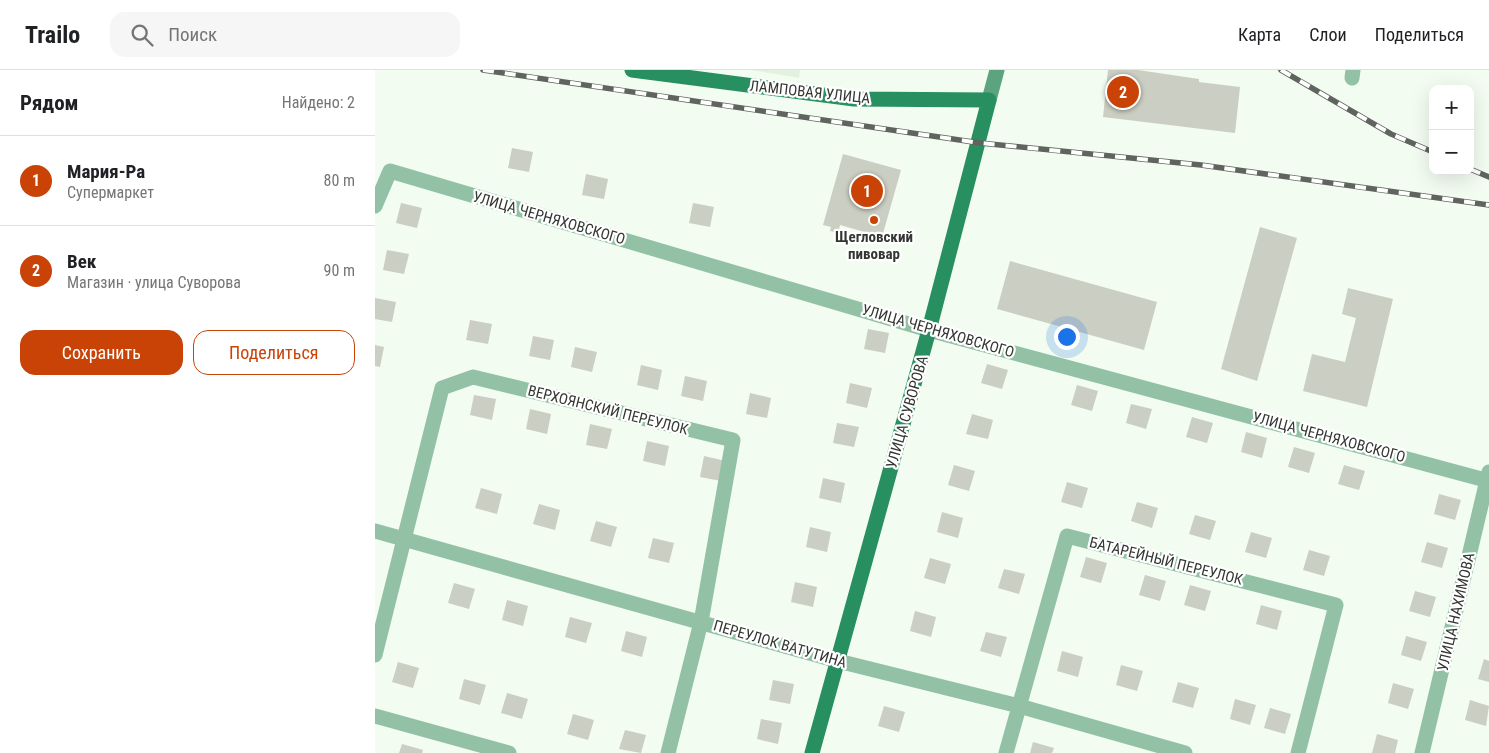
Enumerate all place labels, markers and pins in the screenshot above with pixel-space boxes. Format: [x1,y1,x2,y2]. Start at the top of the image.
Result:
pin: 2 [1107,73,1139,111]
pin: 1 [851,172,883,210]
marker: Щегловский пивовар [868,214,880,226]
place label: Щегловский пивовар [835,228,913,263]

